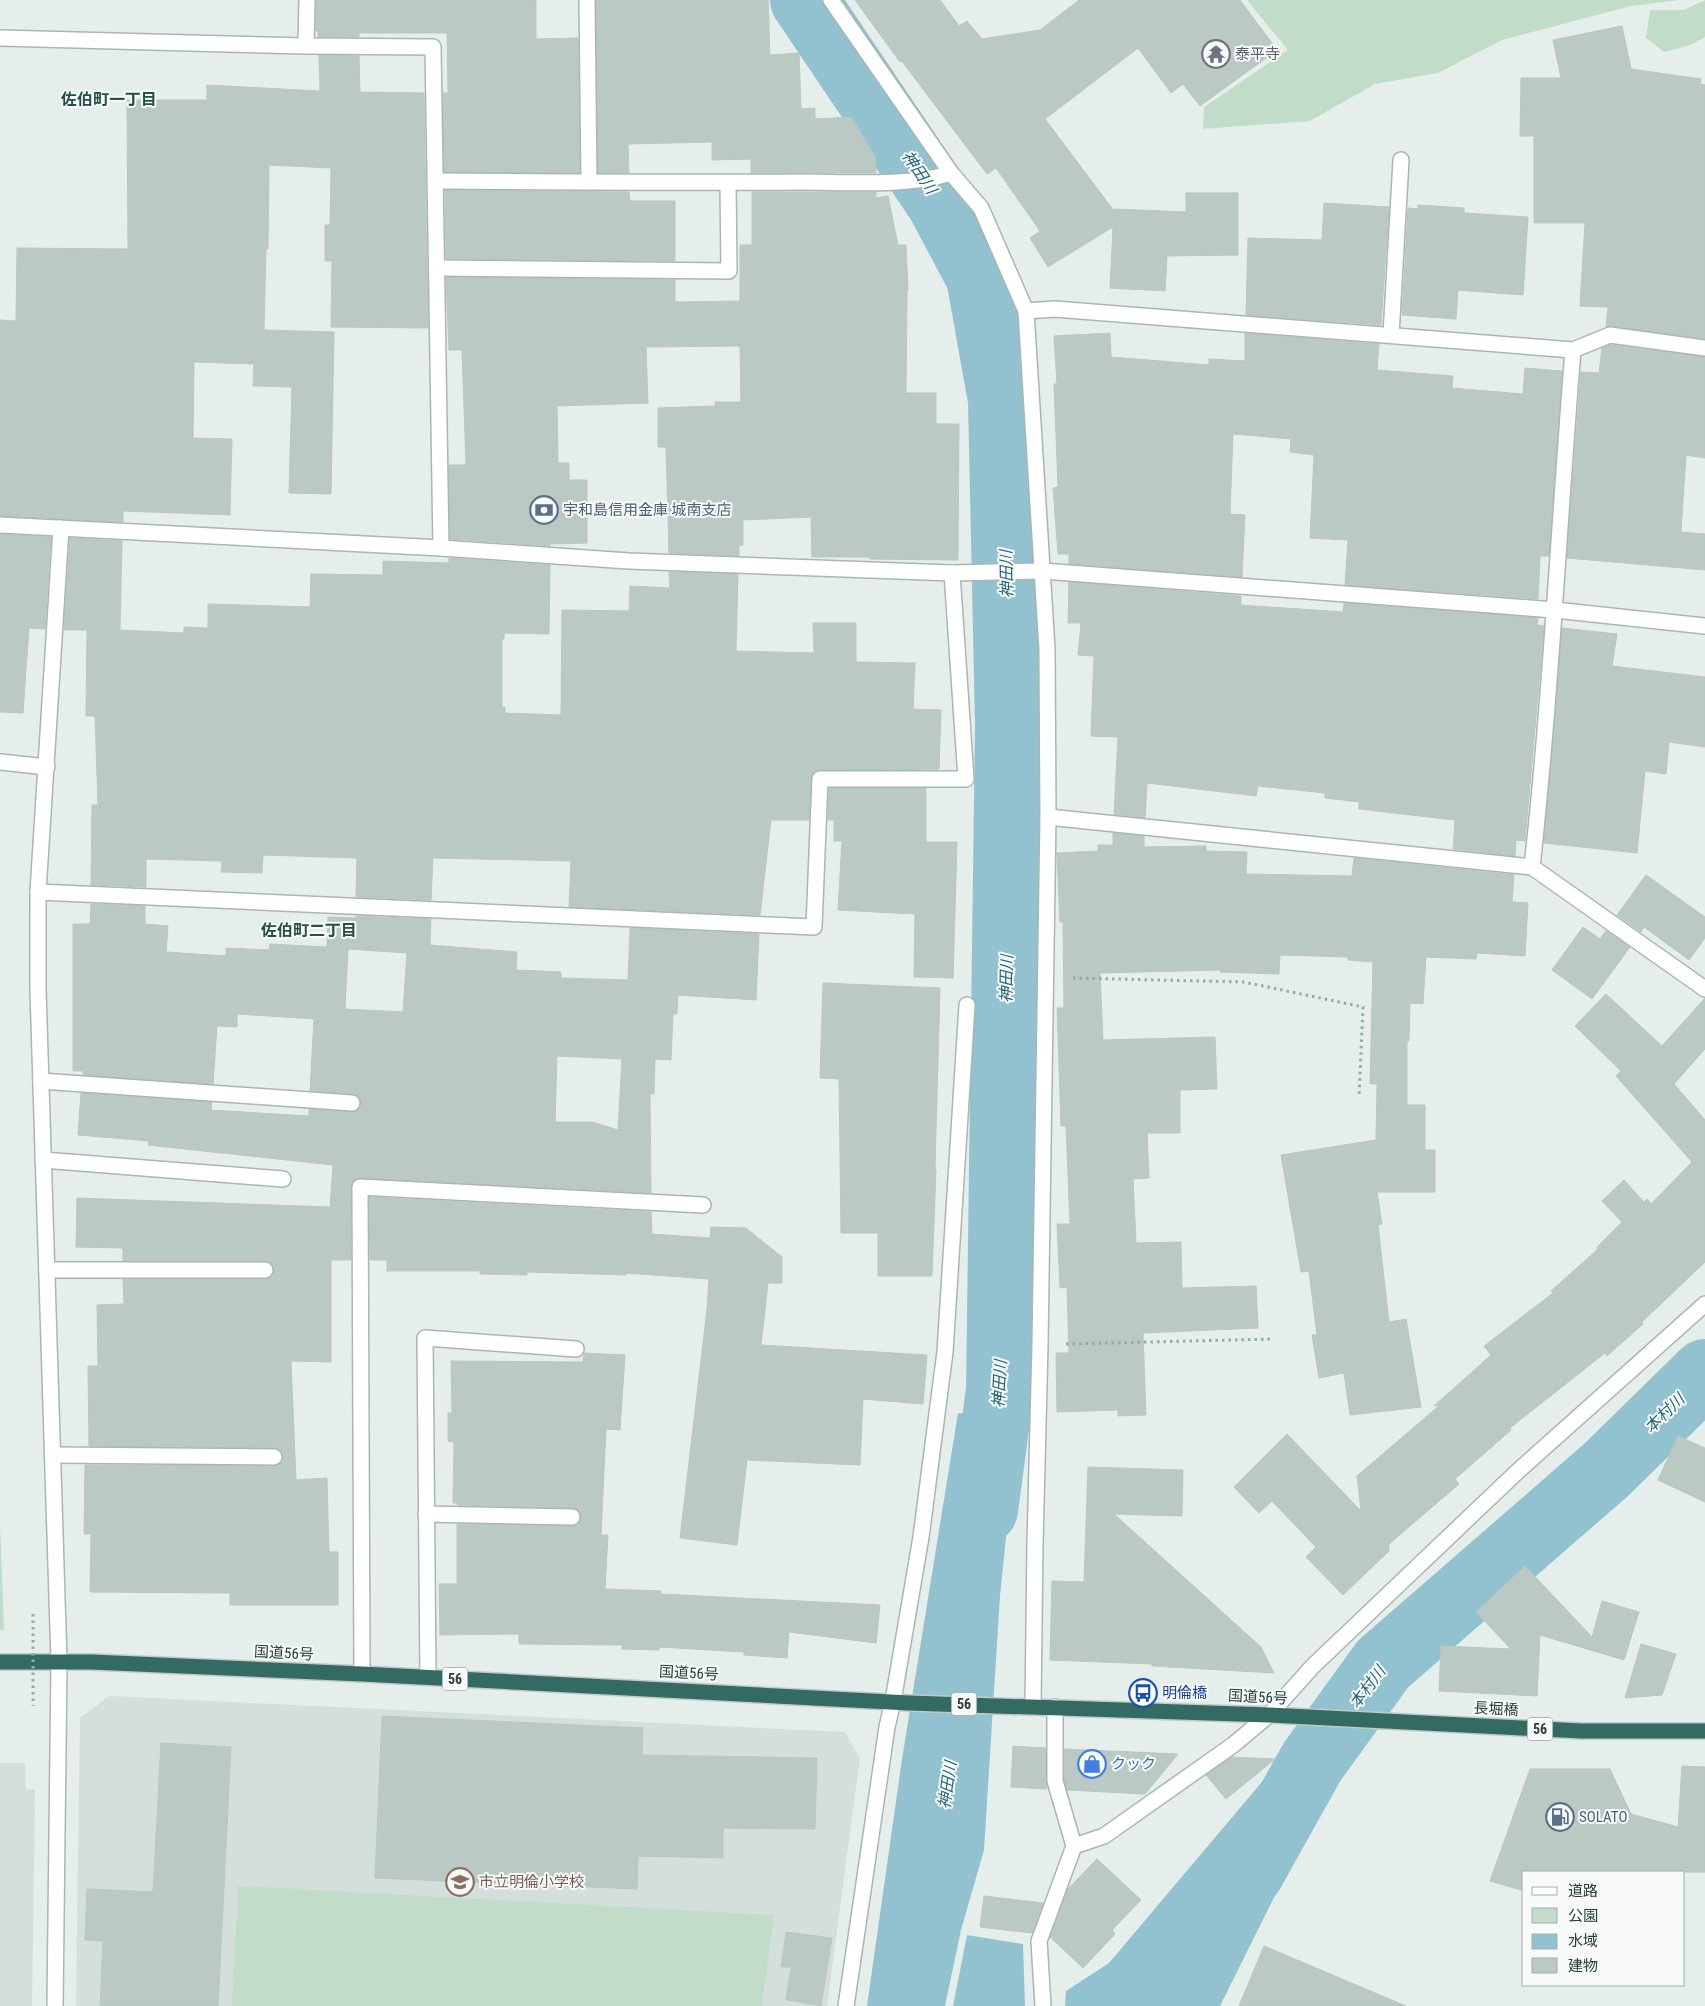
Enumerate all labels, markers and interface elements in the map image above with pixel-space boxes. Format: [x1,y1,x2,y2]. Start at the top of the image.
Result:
temple icon: 泰平寺 [1201,39,1231,69]
place label: 泰平寺 [1235,45,1280,63]
district label: 佐伯町一丁目 [60,90,157,109]
water label: 神田川 [898,147,942,199]
bank icon: 宇和島信用金庫 城南支店 [529,495,559,525]
place label: 宇和島信用金庫 城南支店 [563,501,731,519]
water label: 神田川 [997,548,1016,598]
district label: 佐伯町二丁目 [260,921,357,940]
water label: 神田川 [997,953,1016,1003]
water label: 神田川 [989,1358,1010,1408]
water label: 本村川 [1640,1388,1690,1437]
street label: 国道56号 [254,1642,314,1664]
water label: 本村川 [1345,1661,1391,1712]
street label: 国道56号 [659,1662,719,1684]
road number: 56 [442,1668,468,1690]
bus stop icon: 明倫橋 [1128,1678,1158,1708]
place label: 明倫橋 [1162,1684,1207,1702]
street label: 国道56号 [1228,1686,1288,1708]
road number: 56 [952,1692,976,1716]
street label: 長堀橋 [1473,1699,1519,1719]
road number: 56 [1528,1718,1552,1740]
shop icon: クック [1077,1749,1107,1779]
place label: クック [1111,1755,1156,1773]
water label: 神田川 [935,1758,961,1810]
fuel station icon: SOLATO [1545,1802,1575,1832]
place label: SOLATO [1579,1808,1627,1826]
school or university icon: 市立明倫小学校 [445,1867,475,1897]
legend [1522,1871,1685,1986]
place label: 市立明倫小学校 [479,1873,584,1891]
text: 道路 [1568,1882,1598,1900]
text: 公園 [1568,1907,1598,1925]
text: 水域 [1568,1932,1598,1950]
text: 建物 [1568,1957,1598,1975]

